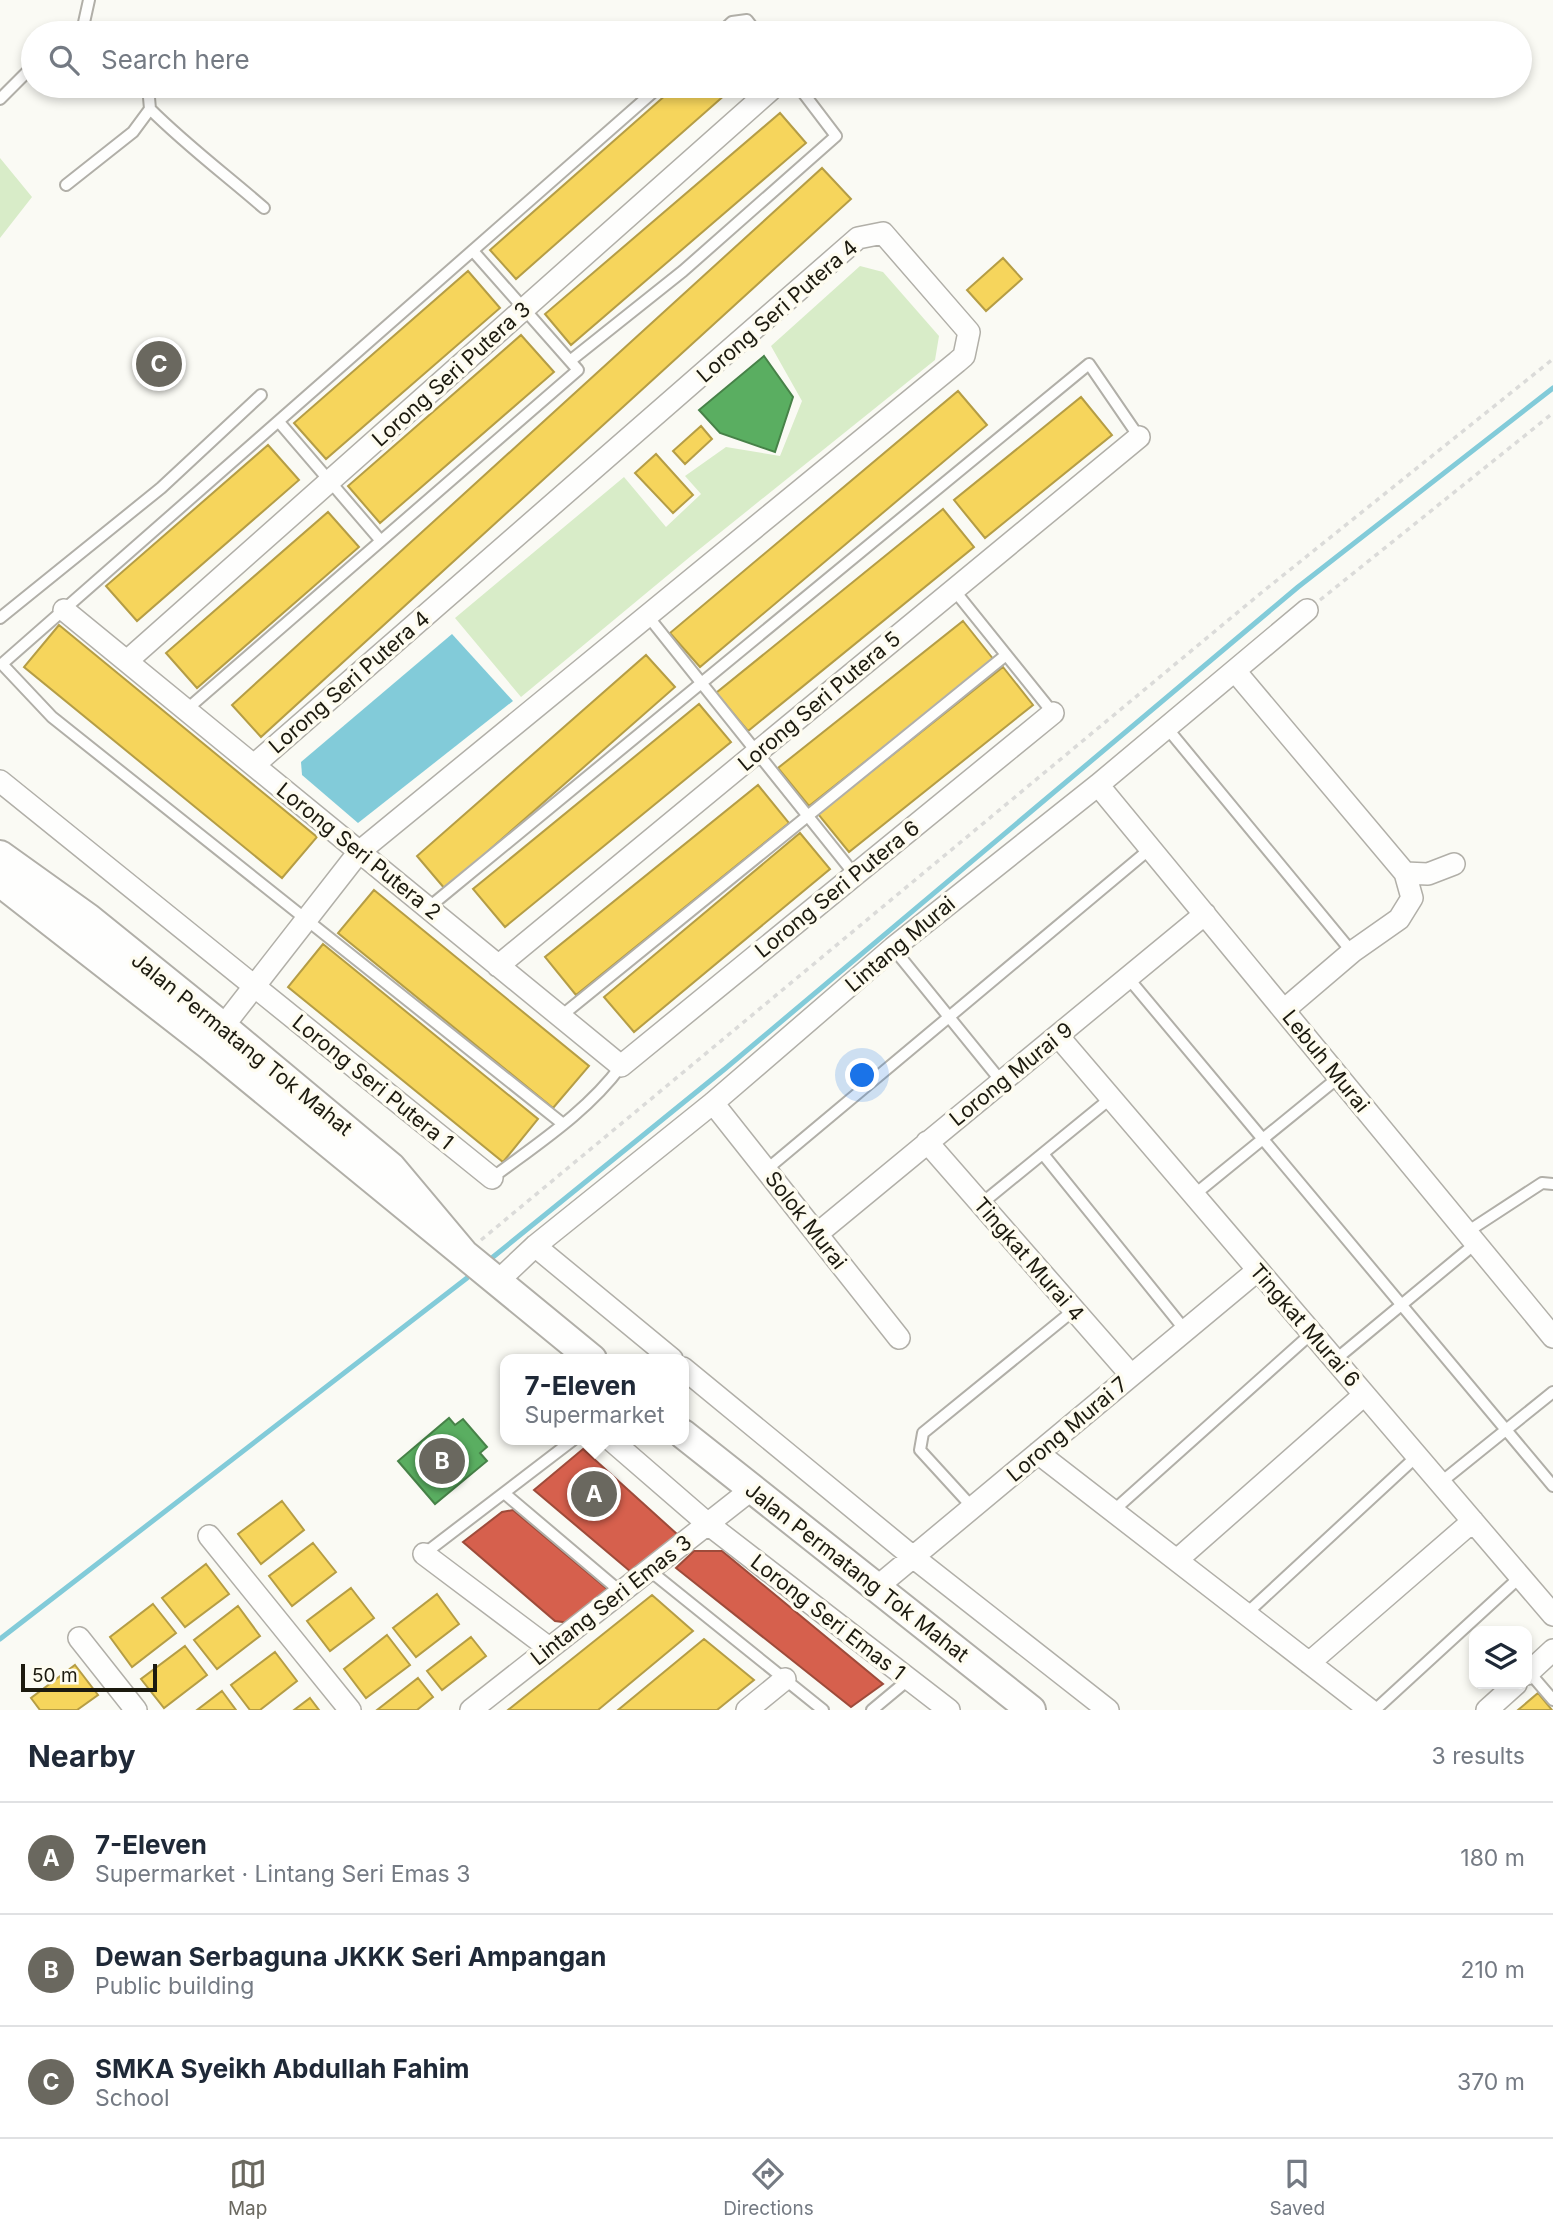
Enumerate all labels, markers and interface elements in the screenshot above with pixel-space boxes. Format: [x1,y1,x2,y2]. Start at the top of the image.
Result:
search box [21,21,1532,98]
icon: search [45,41,83,79]
text: Search here [101,44,250,75]
street label: Lorong Seri Putera 4 [692,234,862,388]
street label: Lorong Seri Putera 3 [367,296,535,452]
pin: C [136,338,182,390]
street label: Lorong Seri Putera 4 [264,605,434,759]
street label: Lorong Seri Putera 5 [733,626,905,776]
street label: Lorong Seri Putera 2 [272,777,446,925]
street label: Lorong Seri Putera 6 [750,815,924,963]
street label: Lintang Murai [840,891,960,997]
street label: Jalan Permatang Tok Mahat [127,947,357,1141]
street label: Lebuh Murai [1277,1005,1375,1117]
street label: Lorong Seri Putera 1 [288,1009,458,1155]
street label: Lorong Murai 9 [944,1017,1078,1131]
your location [845,1058,879,1092]
street label: Solok Murai [760,1166,852,1274]
street label: Tingkat Murai 4 [969,1192,1089,1326]
street label: Tingkat Murai 6 [1245,1258,1365,1392]
popup [500,1354,689,1445]
text: 7-Eleven [525,1370,636,1401]
street label: Lorong Murai 7 [1002,1371,1132,1487]
text: Supermarket [525,1401,665,1429]
pin: B [419,1435,465,1487]
pin: A [571,1468,617,1520]
street label: Jalan Permatang Tok Mahat [740,1477,974,1667]
street label: Lintang Seri Emas 3 [526,1529,696,1671]
street label: Lorong Seri Emas 1 [746,1549,910,1685]
map controls [1469,1626,1532,1689]
button: layers [1469,1626,1532,1689]
scale bar [21,1661,158,1693]
text: 50 m [32,1664,78,1687]
text: Nearby [28,1738,136,1774]
text: 3 results [1432,1742,1525,1770]
text: 7-Eleven [95,1829,207,1860]
text: A [42,1844,60,1872]
text: 180 m [1460,1844,1525,1872]
text: Supermarket · Lintang Seri Emas 3 [95,1860,470,1888]
text: Dewan Serbaguna JKKK Seri Ampangan [95,1941,606,1972]
text: B [43,1956,59,1984]
text: 210 m [1460,1956,1525,1984]
text: Public building [95,1972,254,2000]
text: SMKA Syeikh Abdullah Fahim [95,2053,469,2084]
text: C [42,2068,60,2096]
text: 370 m [1457,2068,1525,2096]
text: School [95,2084,170,2112]
tab: Map [228,2155,267,2220]
tab: Directions [723,2155,814,2220]
tab: Saved [1269,2155,1325,2220]

